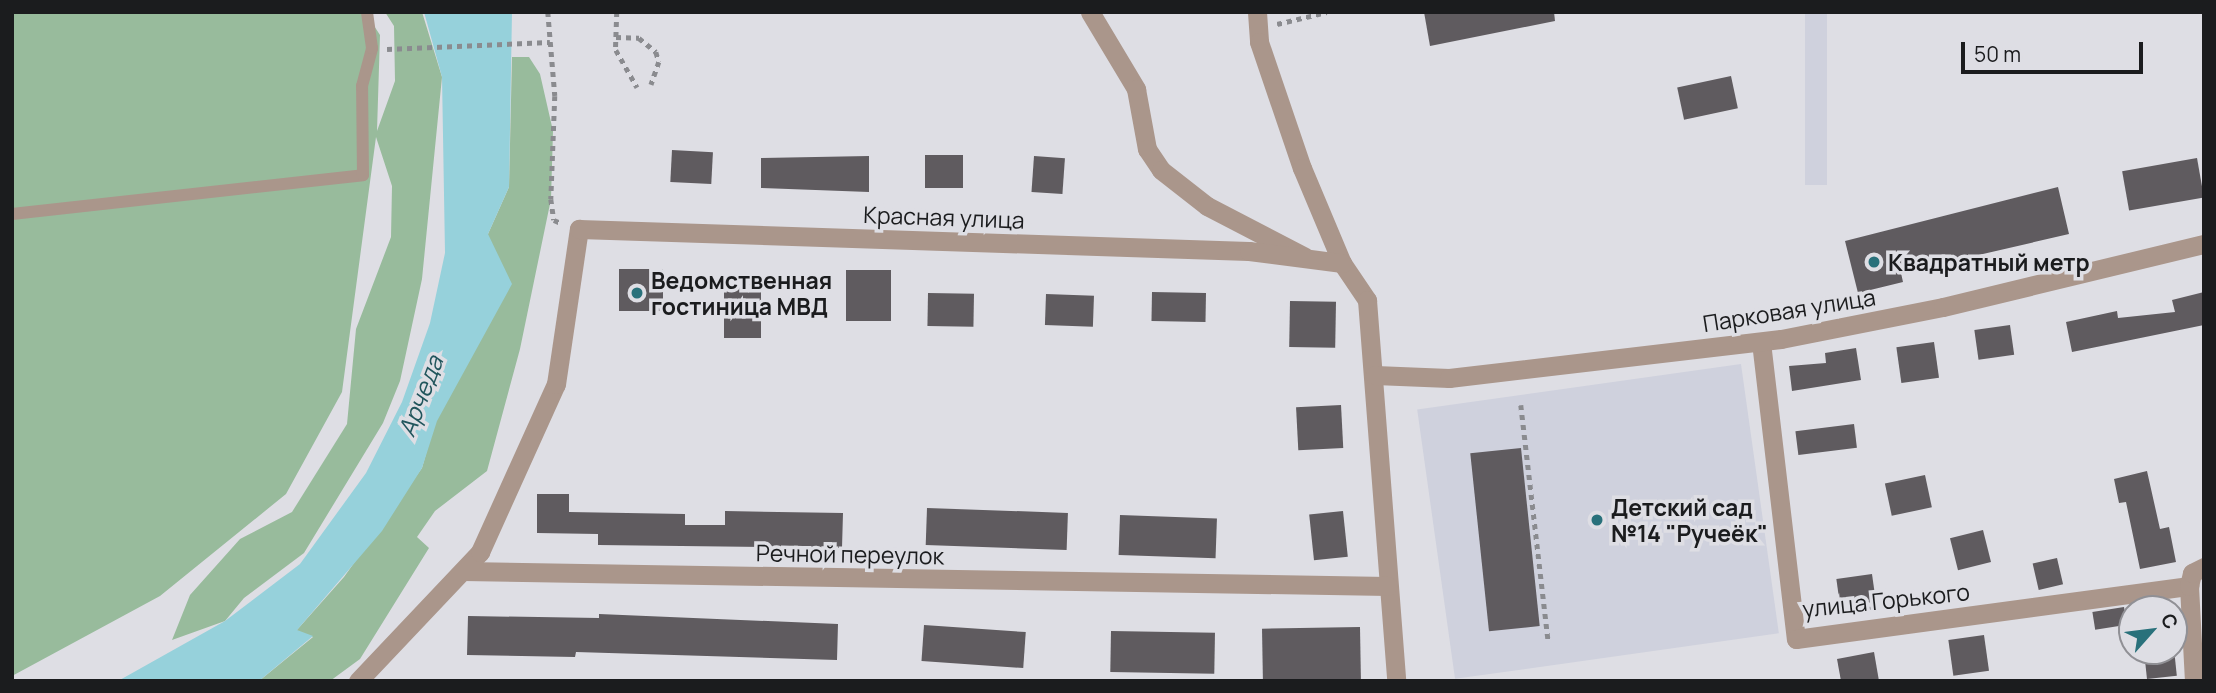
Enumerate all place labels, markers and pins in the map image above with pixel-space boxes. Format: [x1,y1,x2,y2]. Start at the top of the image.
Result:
place label: Квадратный метр [1888,248,2090,276]
marker: Квадратный метр [1866,254,1882,270]
place label: Ведомственная гостиница МВД [651,266,832,320]
marker: Ведомственная гостиница МВД [629,285,645,301]
place label: Детский сад №14 "Ручеёк" [1611,493,1768,547]
marker: Детский сад №14 "Ручеёк" [1589,512,1605,528]

